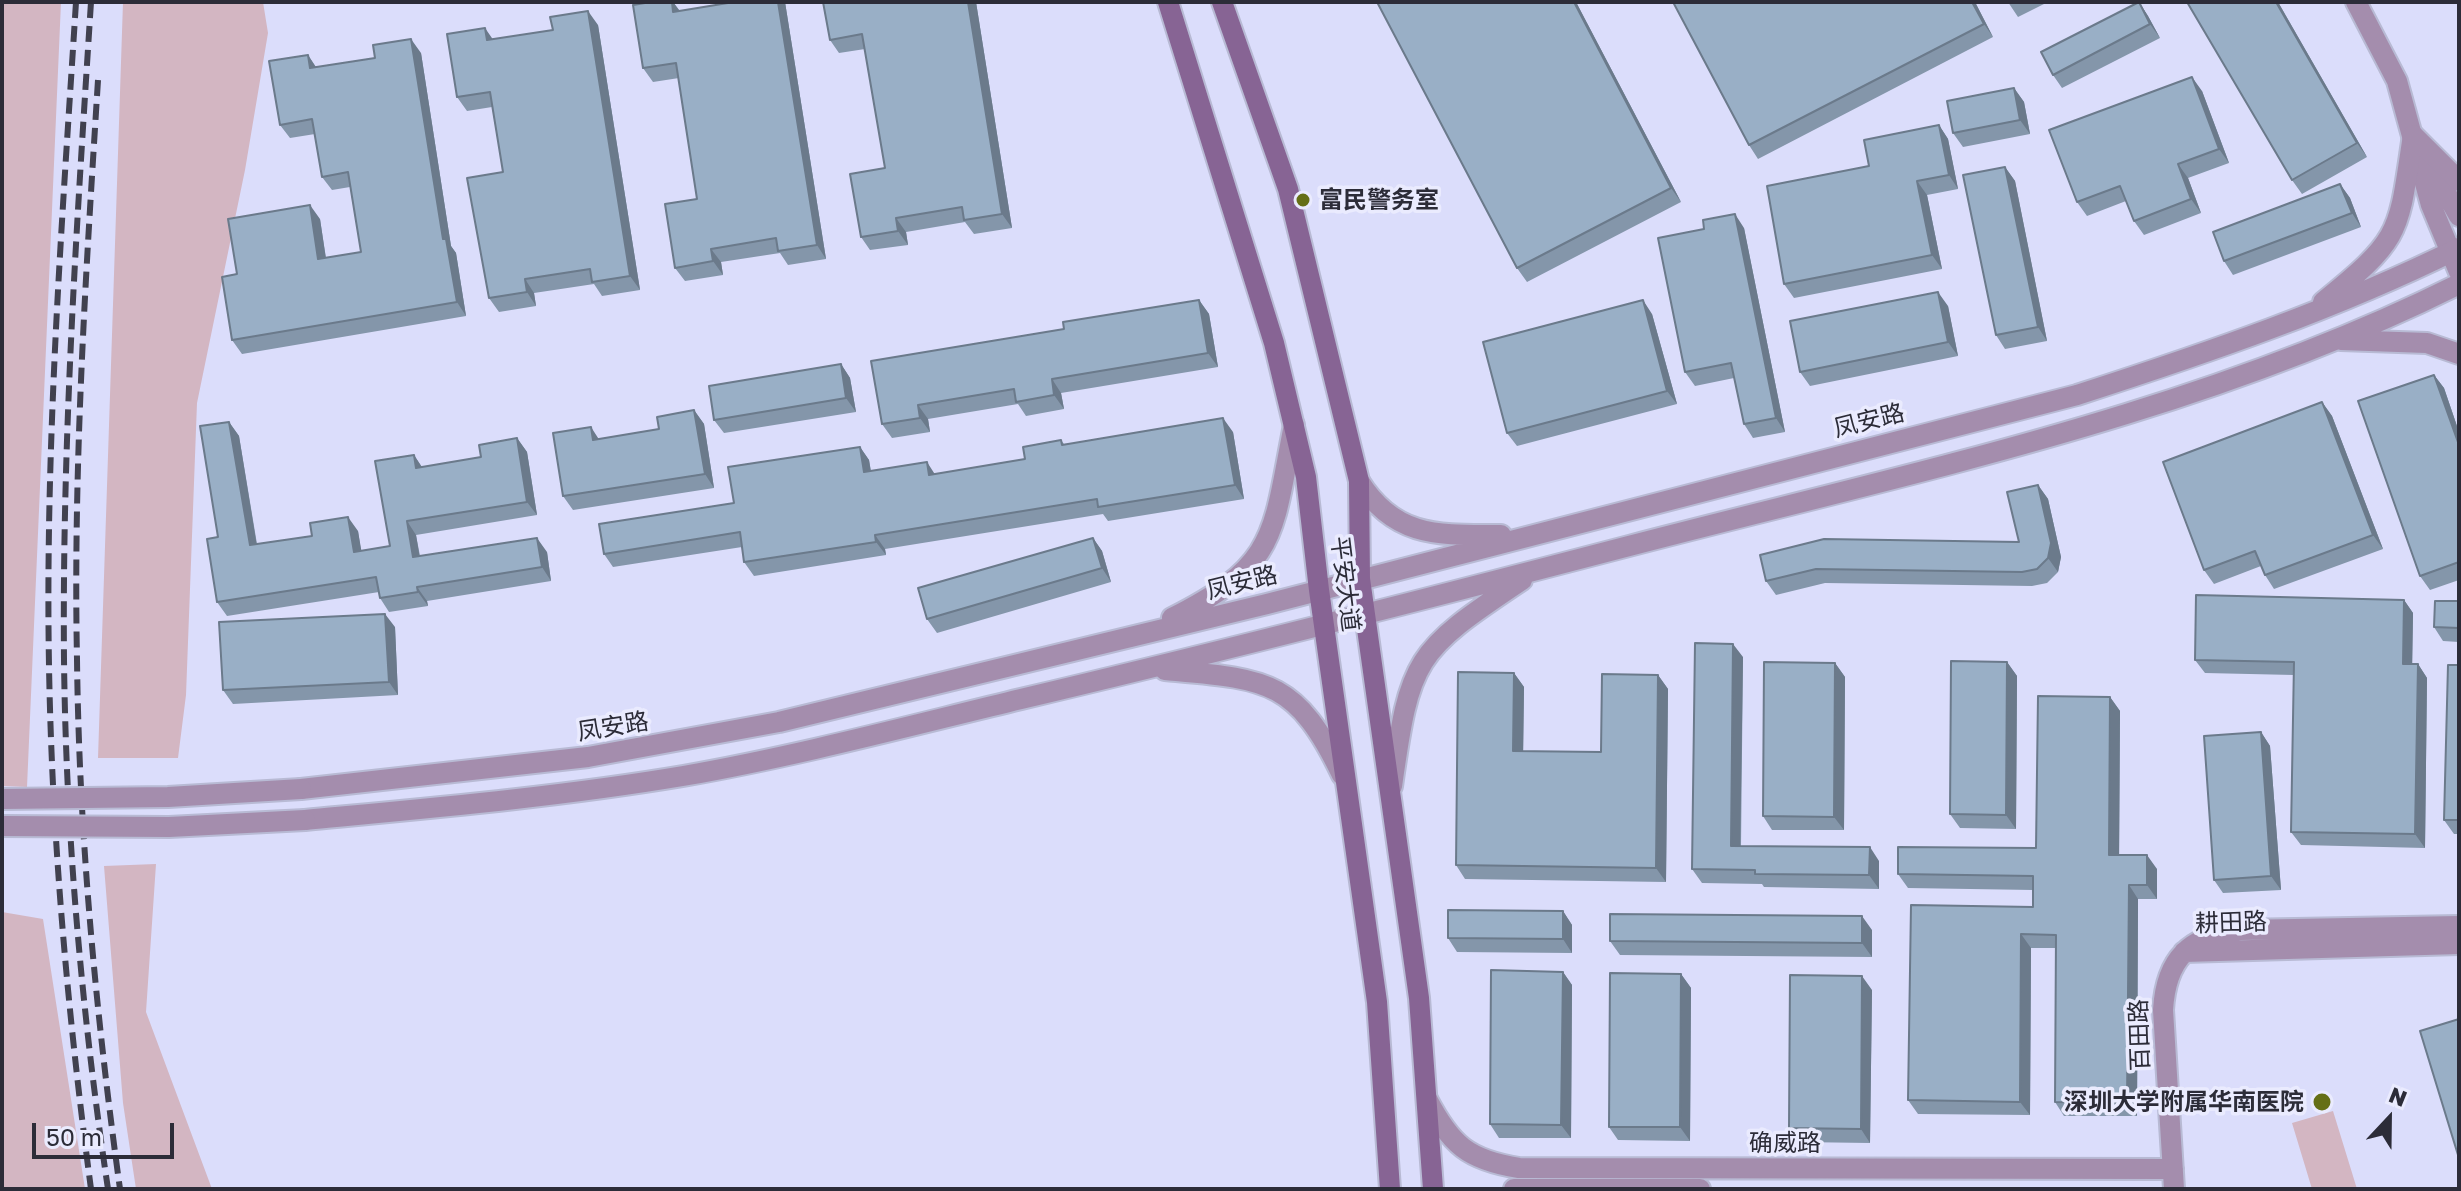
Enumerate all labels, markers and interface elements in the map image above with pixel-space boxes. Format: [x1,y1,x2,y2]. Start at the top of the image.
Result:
place label: 富民警务室 [1319,186,1439,214]
marker: 富民警务室 [1294,191,1312,209]
street label: 凤安路 [1831,398,1907,444]
street label: 平安大道 [1325,535,1365,633]
street label: 凤安路 [1204,560,1280,606]
street label: 凤安路 [575,707,651,747]
street label: 耕田路 [2195,907,2267,939]
street label: 百田路 [2124,999,2156,1071]
north arrow [2349,1079,2429,1159]
text: N [2385,1081,2411,1112]
place label: 深圳大学附属华南医院 [2064,1088,2304,1116]
marker: 深圳大学附属华南医院 [2311,1091,2333,1113]
scale bar [36,1107,178,1157]
text: 50 m [46,1122,102,1151]
street label: 确威路 [1749,1129,1821,1157]

